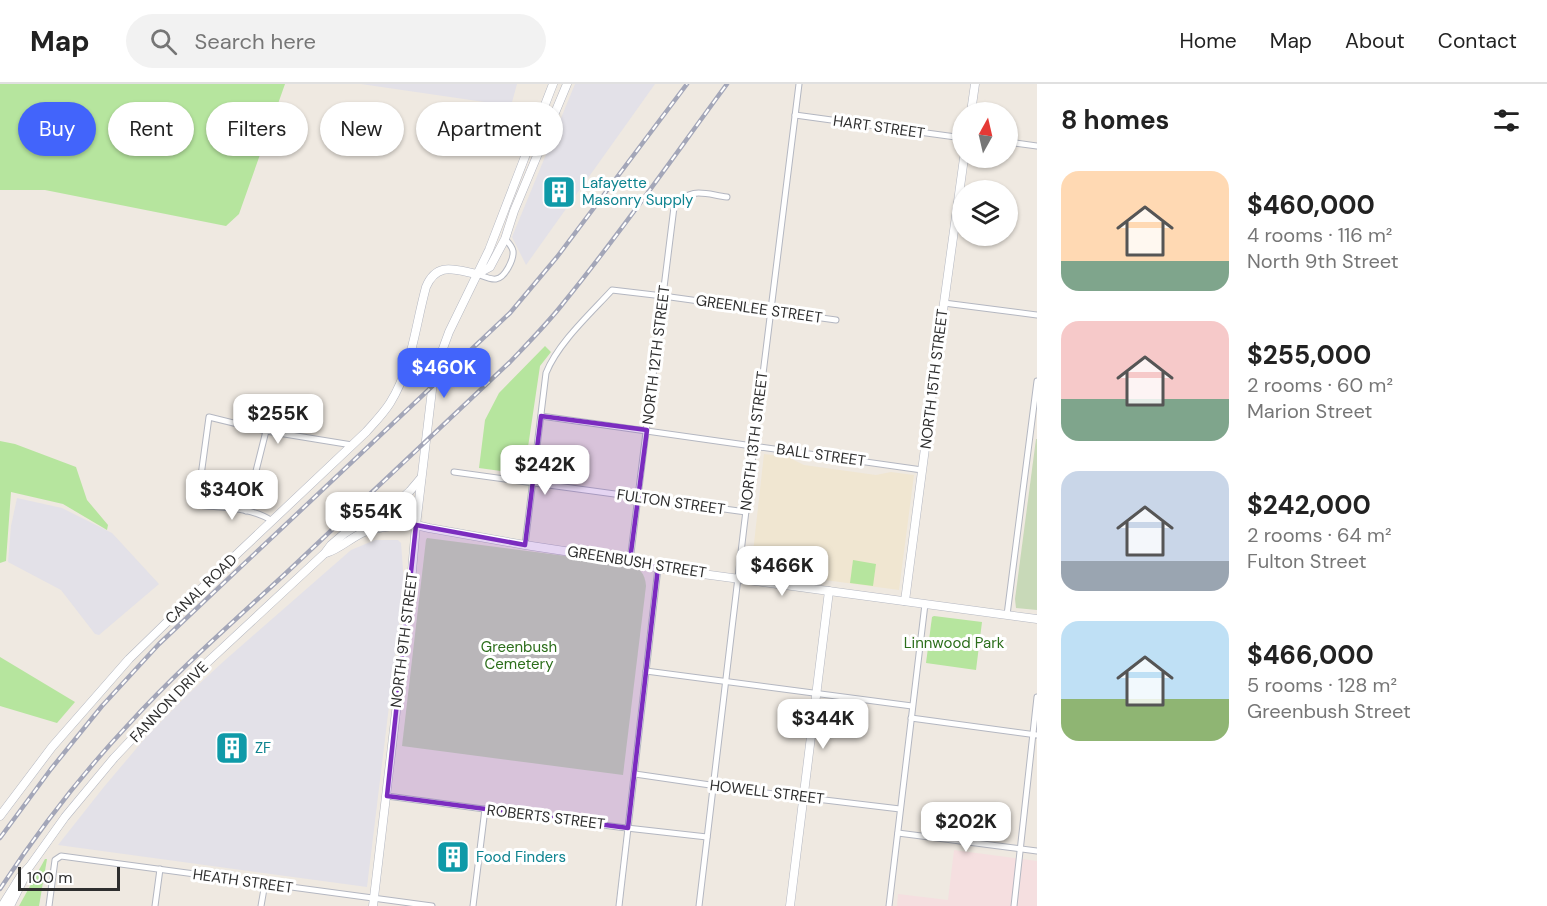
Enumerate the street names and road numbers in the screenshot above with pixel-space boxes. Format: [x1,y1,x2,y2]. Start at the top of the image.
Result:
street label: HART STREET [832,111,926,143]
street label: NORTH 12TH STREET [638,284,674,426]
street label: GREENLEE STREET [694,290,824,328]
street label: NORTH 15TH STREET [915,308,953,450]
street label: NORTH 13TH STREET [736,370,772,512]
street label: BALL STREET [775,439,867,471]
street label: FULTON STREET [616,485,726,519]
street label: GREENBUSH STREET [566,541,708,583]
street label: CANAL ROAD [161,550,241,628]
street label: NORTH 9TH STREET [386,571,422,709]
street label: FANNON DRIVE [125,657,213,747]
street label: HOWELL STREET [709,775,825,809]
street label: ROBERTS STREET [486,800,606,834]
street label: HEATH STREET [191,864,295,898]

